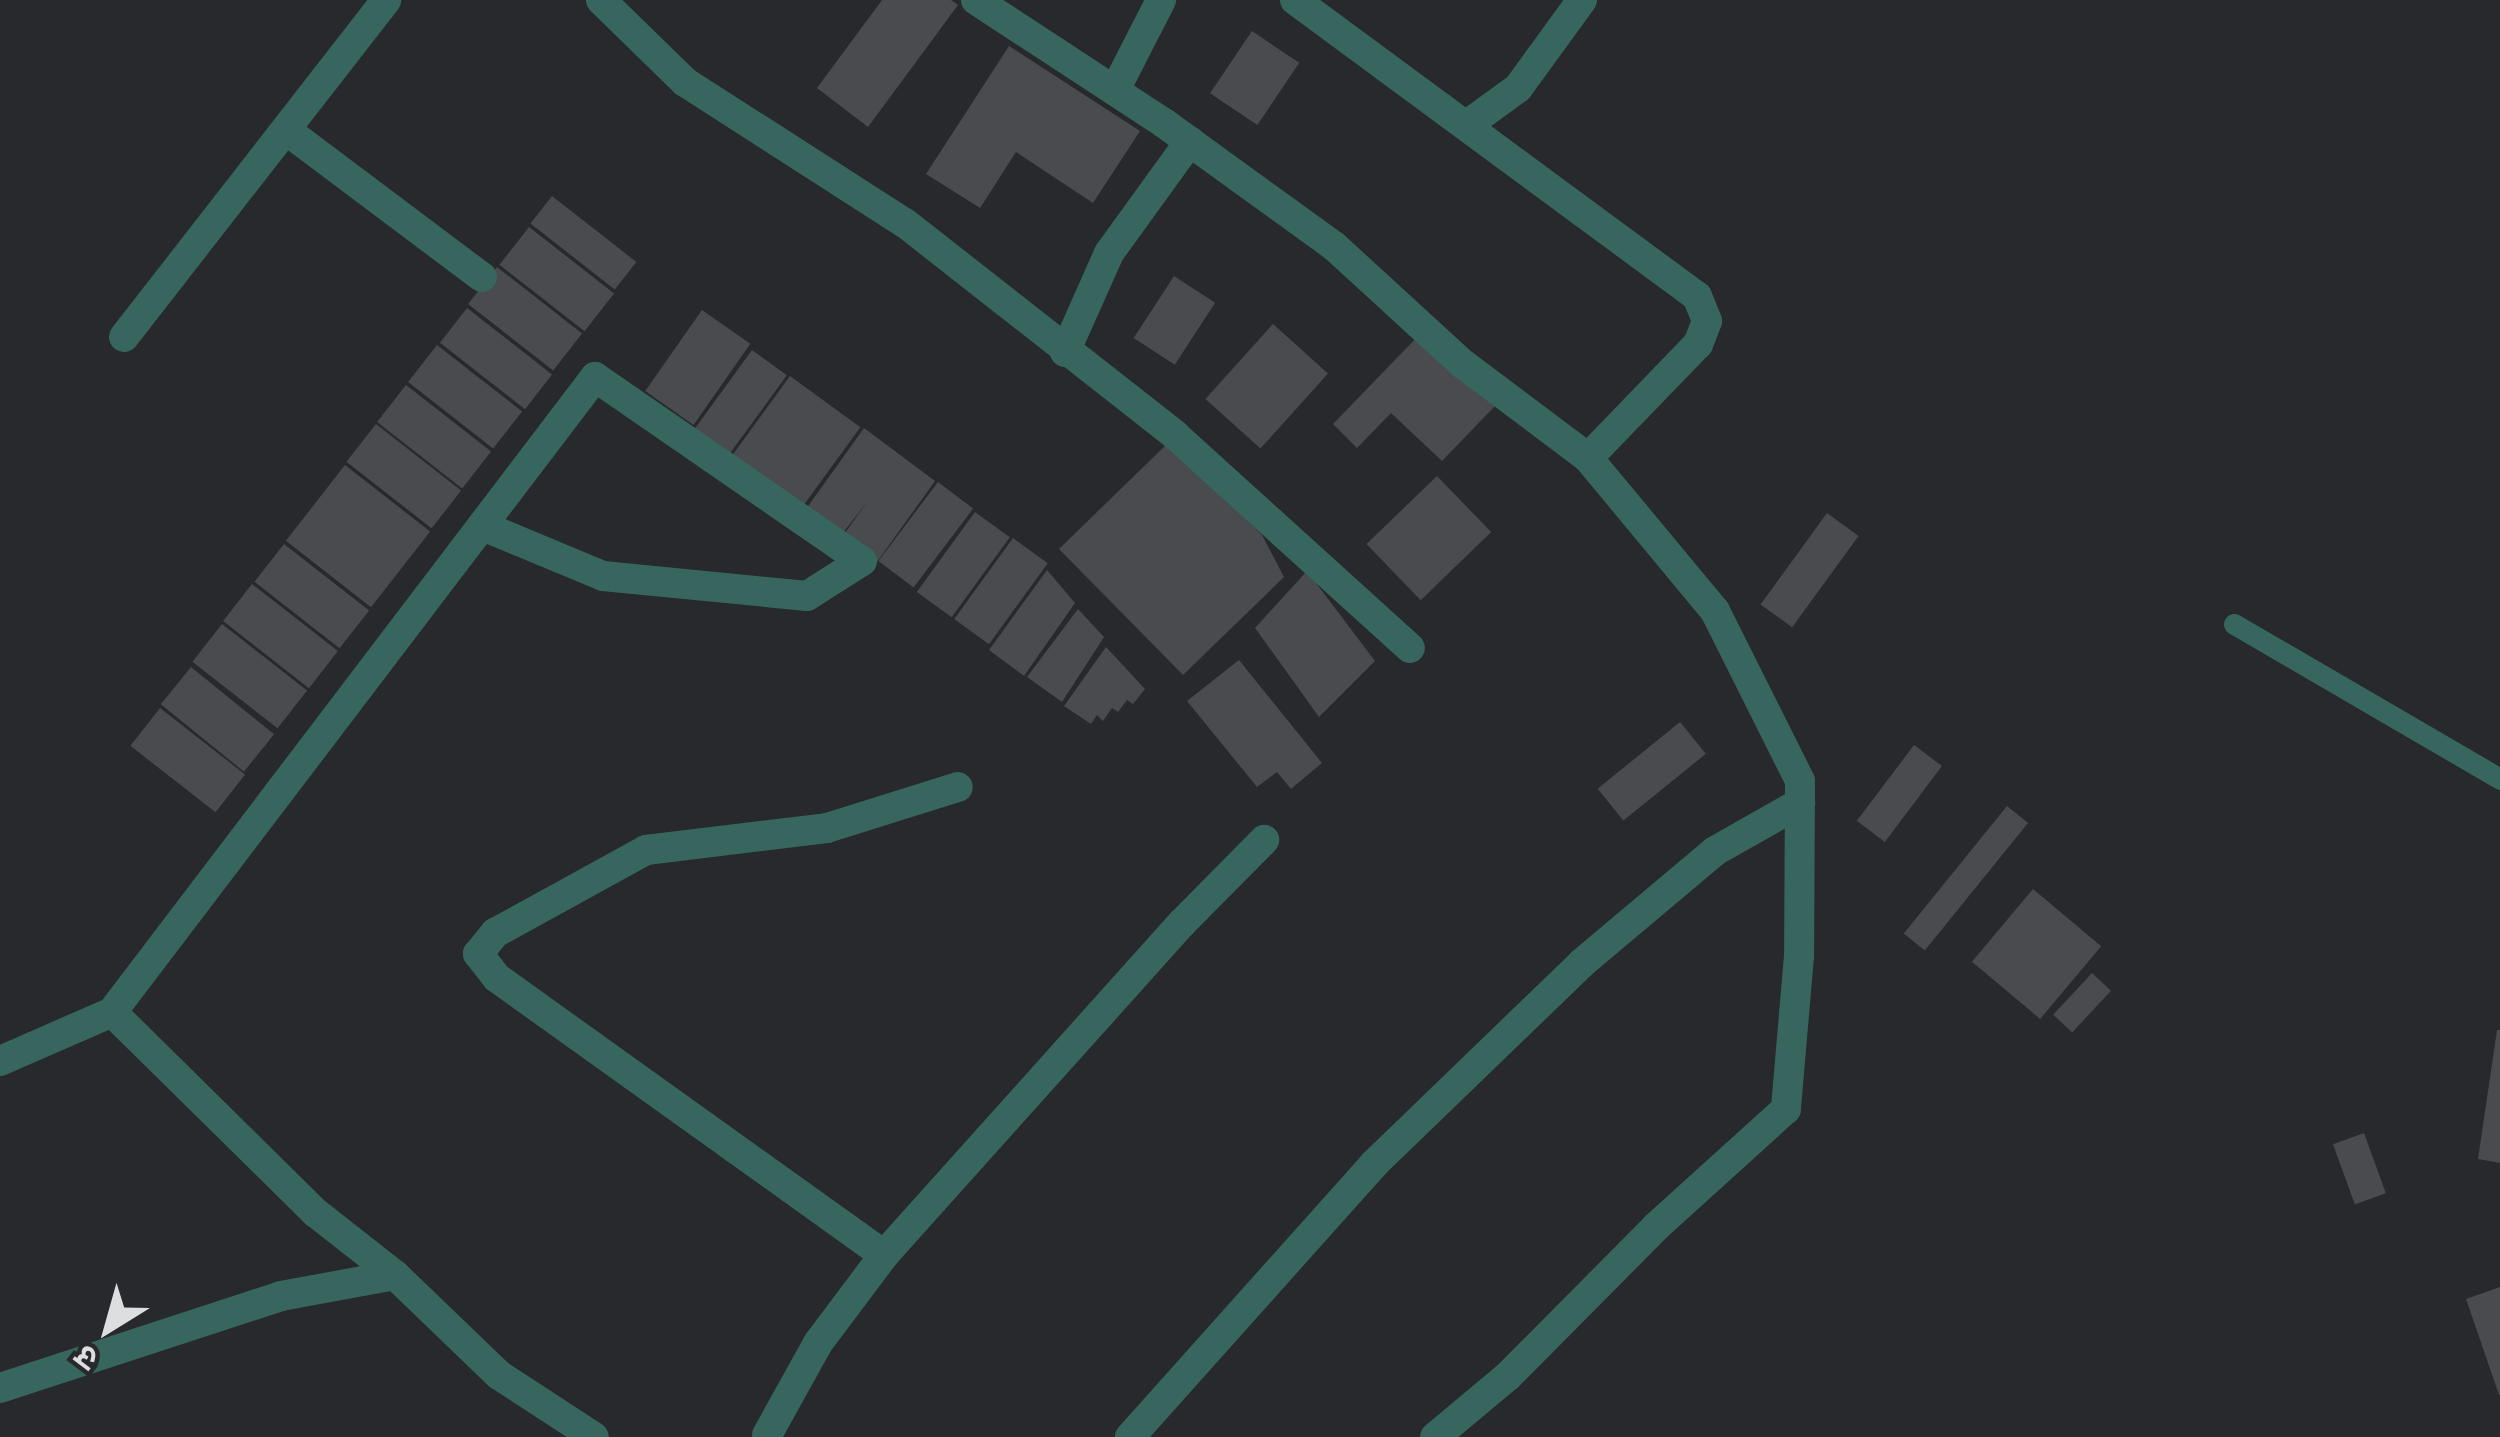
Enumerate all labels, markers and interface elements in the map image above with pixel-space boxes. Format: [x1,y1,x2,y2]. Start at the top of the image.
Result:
north arrow [48,1269,168,1389]
text: उ [65,1335,107,1381]

